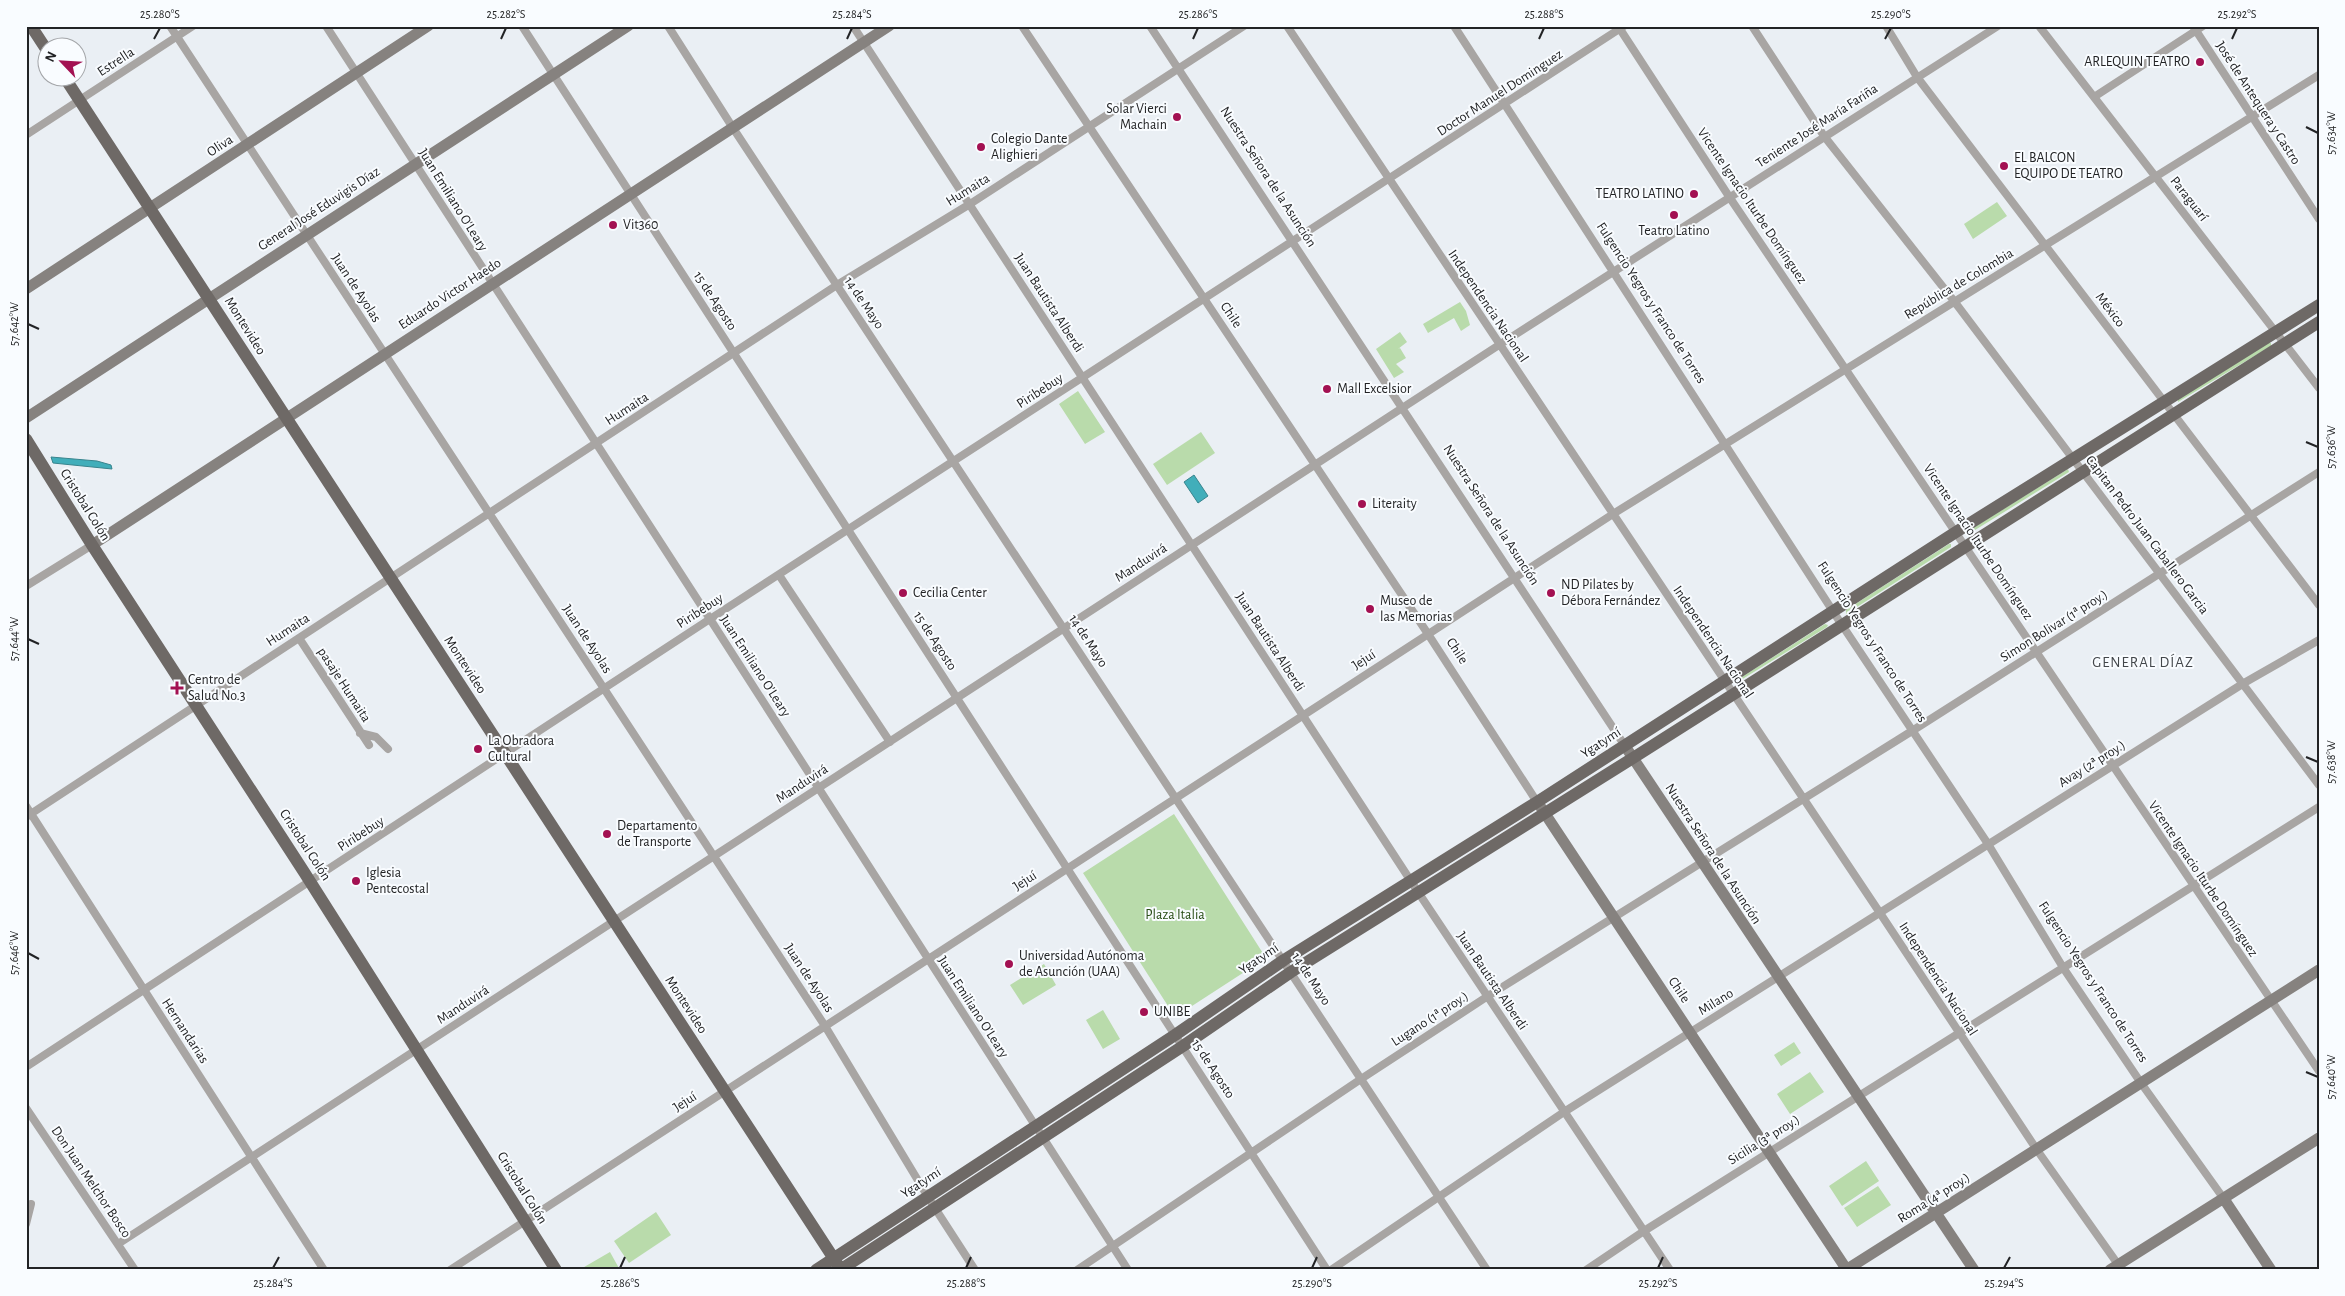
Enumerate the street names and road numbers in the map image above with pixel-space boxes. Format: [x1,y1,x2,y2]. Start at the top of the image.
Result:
street label: José de Antequera y Castro [2213,39,2303,167]
street label: Estrella [95,45,137,79]
street label: Doctor Manuel Dominguez [1435,47,1566,139]
street label: Teniente José María Fariña [1754,81,1881,171]
street label: Nuestra Señora de la Asunción [1217,104,1319,250]
street label: Vicente Ignacio Iturbe Domínguez [1695,126,1810,287]
street label: Oliva [204,132,236,159]
street label: Juan Emiliano O'Leary [416,146,490,254]
street label: General José Eduvigis Díaz [256,164,383,254]
street label: Humaita [944,171,993,209]
street label: Paraguarí [2167,174,2211,224]
street label: Fulgencio Yegros y Franco de Torres [1594,220,1708,386]
street label: República de Colombia [1902,246,2016,322]
street label: Independencia Nacional [1445,247,1531,365]
street label: Juan de Ayolas [329,251,383,325]
street label: Juan Bautista Alberdi [1012,251,1086,355]
street label: Eduardo Victor Haedo [396,256,504,332]
street label: 15 de Agosto [691,269,739,333]
street label: 14 de Mayo [841,274,887,332]
street label: México [2093,290,2127,330]
street label: Montevideo [222,295,268,358]
street label: Chile [1217,300,1245,330]
street label: Piribebuy [1014,371,1066,411]
street label: Humaita [603,390,652,428]
street label: Nuestra Señora de la Asunción [1440,442,1542,588]
street label: Capitan Pedro Juan Caballero Garcia [2083,453,2211,617]
street label: Vicente Ignacio Iturbe Domínguez [1921,462,2036,623]
street label: Cristobal Colón [57,467,113,543]
street label: Manduvirá [1113,541,1170,585]
street label: Fulgencio Yegros y Franco de Torres [1815,559,1929,725]
street label: Independencia Nacional [1670,583,1756,701]
street label: Simon Bolivar (1ª proy.) [1998,587,2110,665]
street label: Juan Bautista Alberdi [1233,590,1307,694]
street label: Piribebuy [674,591,726,631]
street label: Juan de Ayolas [560,602,614,676]
street label: 15 de Agosto [911,609,959,673]
street label: Humaita [264,611,313,649]
street label: 14 de Mayo [1066,612,1110,670]
street label: Juan Emiliano O'Leary [717,613,793,719]
street label: Montevideo [441,634,489,696]
street label: Chile [1444,635,1470,667]
street label: pasaje Humaita [315,645,374,725]
street label: Jejuí [1350,647,1379,673]
street label: Ygatymí [1579,725,1624,761]
street label: Avay (2ª proy.) [2056,738,2128,790]
street label: Manduvirá [774,762,831,806]
street label: Nuestra Señora de la Asunción [1662,781,1764,927]
street label: Vicente Ignacio Iturbe Domínguez [2146,799,2261,960]
street label: Cristobal Colón [277,807,333,883]
street label: Piribebuy [335,814,387,854]
street label: Jejuí [1011,868,1040,894]
street label: Fulgencio Yegros y Franco de Torres [2036,899,2150,1065]
street label: Independencia Nacional [1896,920,1980,1038]
street label: Juan Bautista Alberdi [1454,929,1530,1033]
street label: Ygatymí [1237,940,1282,977]
street label: Juan de Ayolas [782,941,836,1015]
street label: 14 de Mayo [1289,950,1333,1008]
street label: Juan Emiliano O'Leary [935,954,1011,1060]
street label: Montevideo [662,974,710,1036]
street label: Chile [1665,975,1693,1005]
street label: Manduvirá [435,983,492,1027]
street label: Milano [1696,986,1736,1018]
street label: Lugano (1ª proy.) [1389,989,1471,1049]
street label: Hernandarias [159,996,211,1066]
street label: 15 de Agosto [1189,1037,1237,1101]
street label: Jejuí [671,1089,700,1115]
street label: Sicilia (3ª proy.) [1726,1112,1802,1168]
street label: Don Juan Melchor Bosco [49,1124,134,1240]
street label: Cristobal Colón [494,1150,550,1226]
street label: Ygatymí [899,1165,944,1201]
street label: Roma (4ª proy.) [1895,1170,1973,1226]

